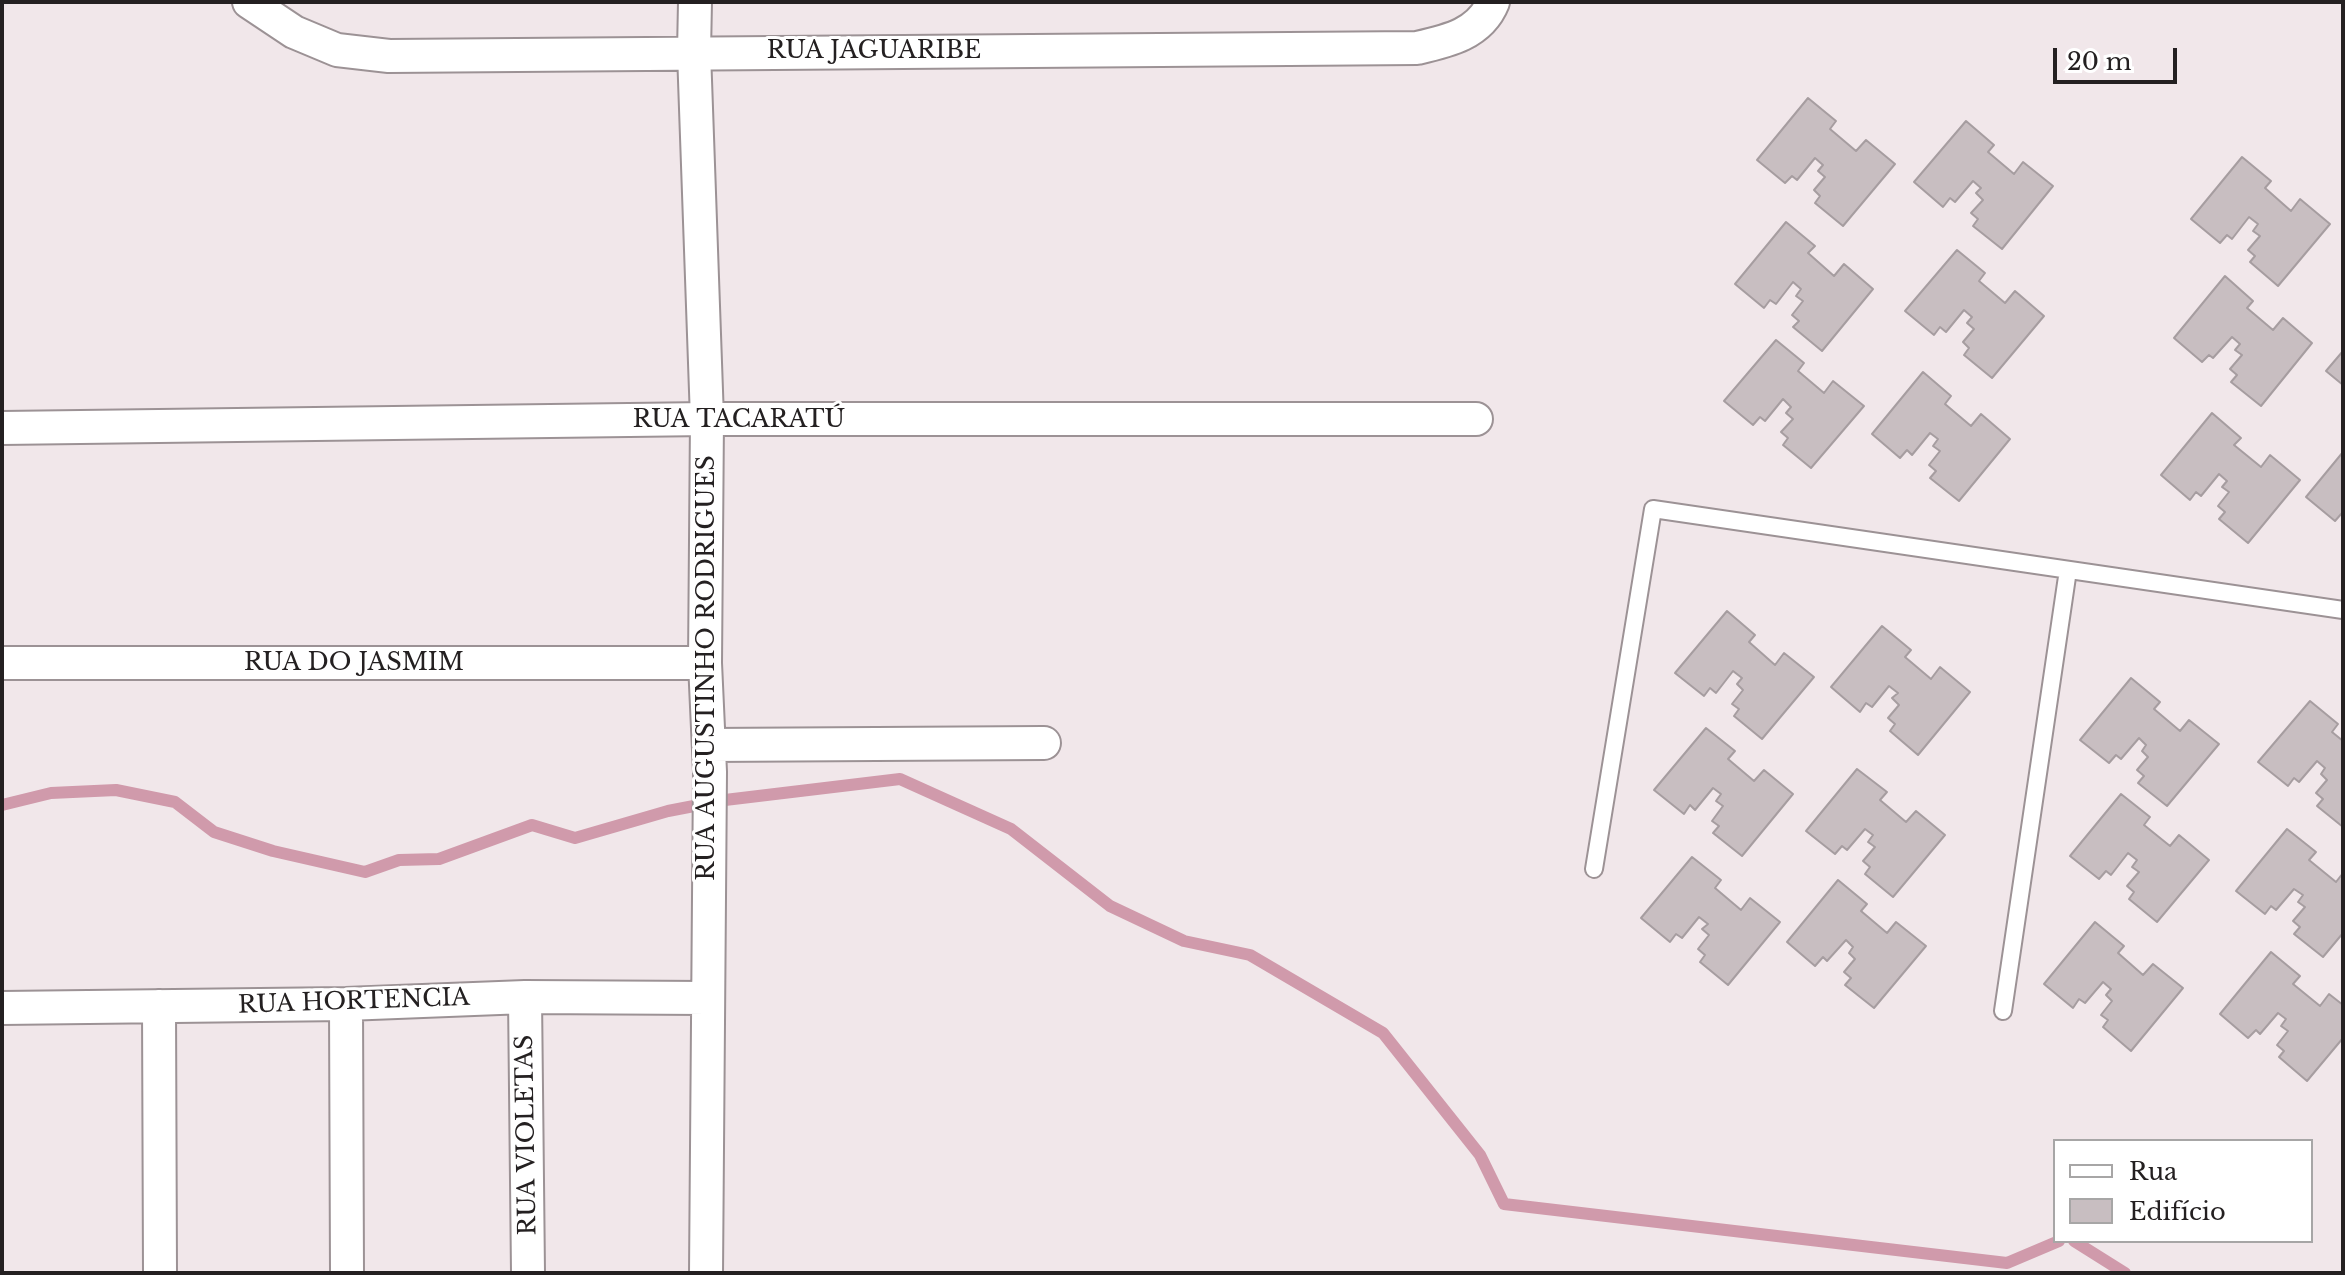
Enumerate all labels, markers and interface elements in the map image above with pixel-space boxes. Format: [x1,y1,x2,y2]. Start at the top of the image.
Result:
scale bar [2057,32,2181,82]
street label: RUA JAGUARIBE [767,37,981,65]
text: 20 m [2067,47,2132,76]
street label: RUA TACARATÚ [633,406,845,434]
street label: RUA AUGUSTINHO RODRIGUES [693,455,721,881]
street label: RUA DO JASMIM [244,649,464,677]
street label: RUA HORTENCIA [238,984,470,1020]
street label: RUA VIOLETAS [511,1034,543,1236]
legend [2053,1139,2313,1243]
text: Rua [2129,1157,2177,1186]
text: Edifício [2129,1197,2226,1226]

